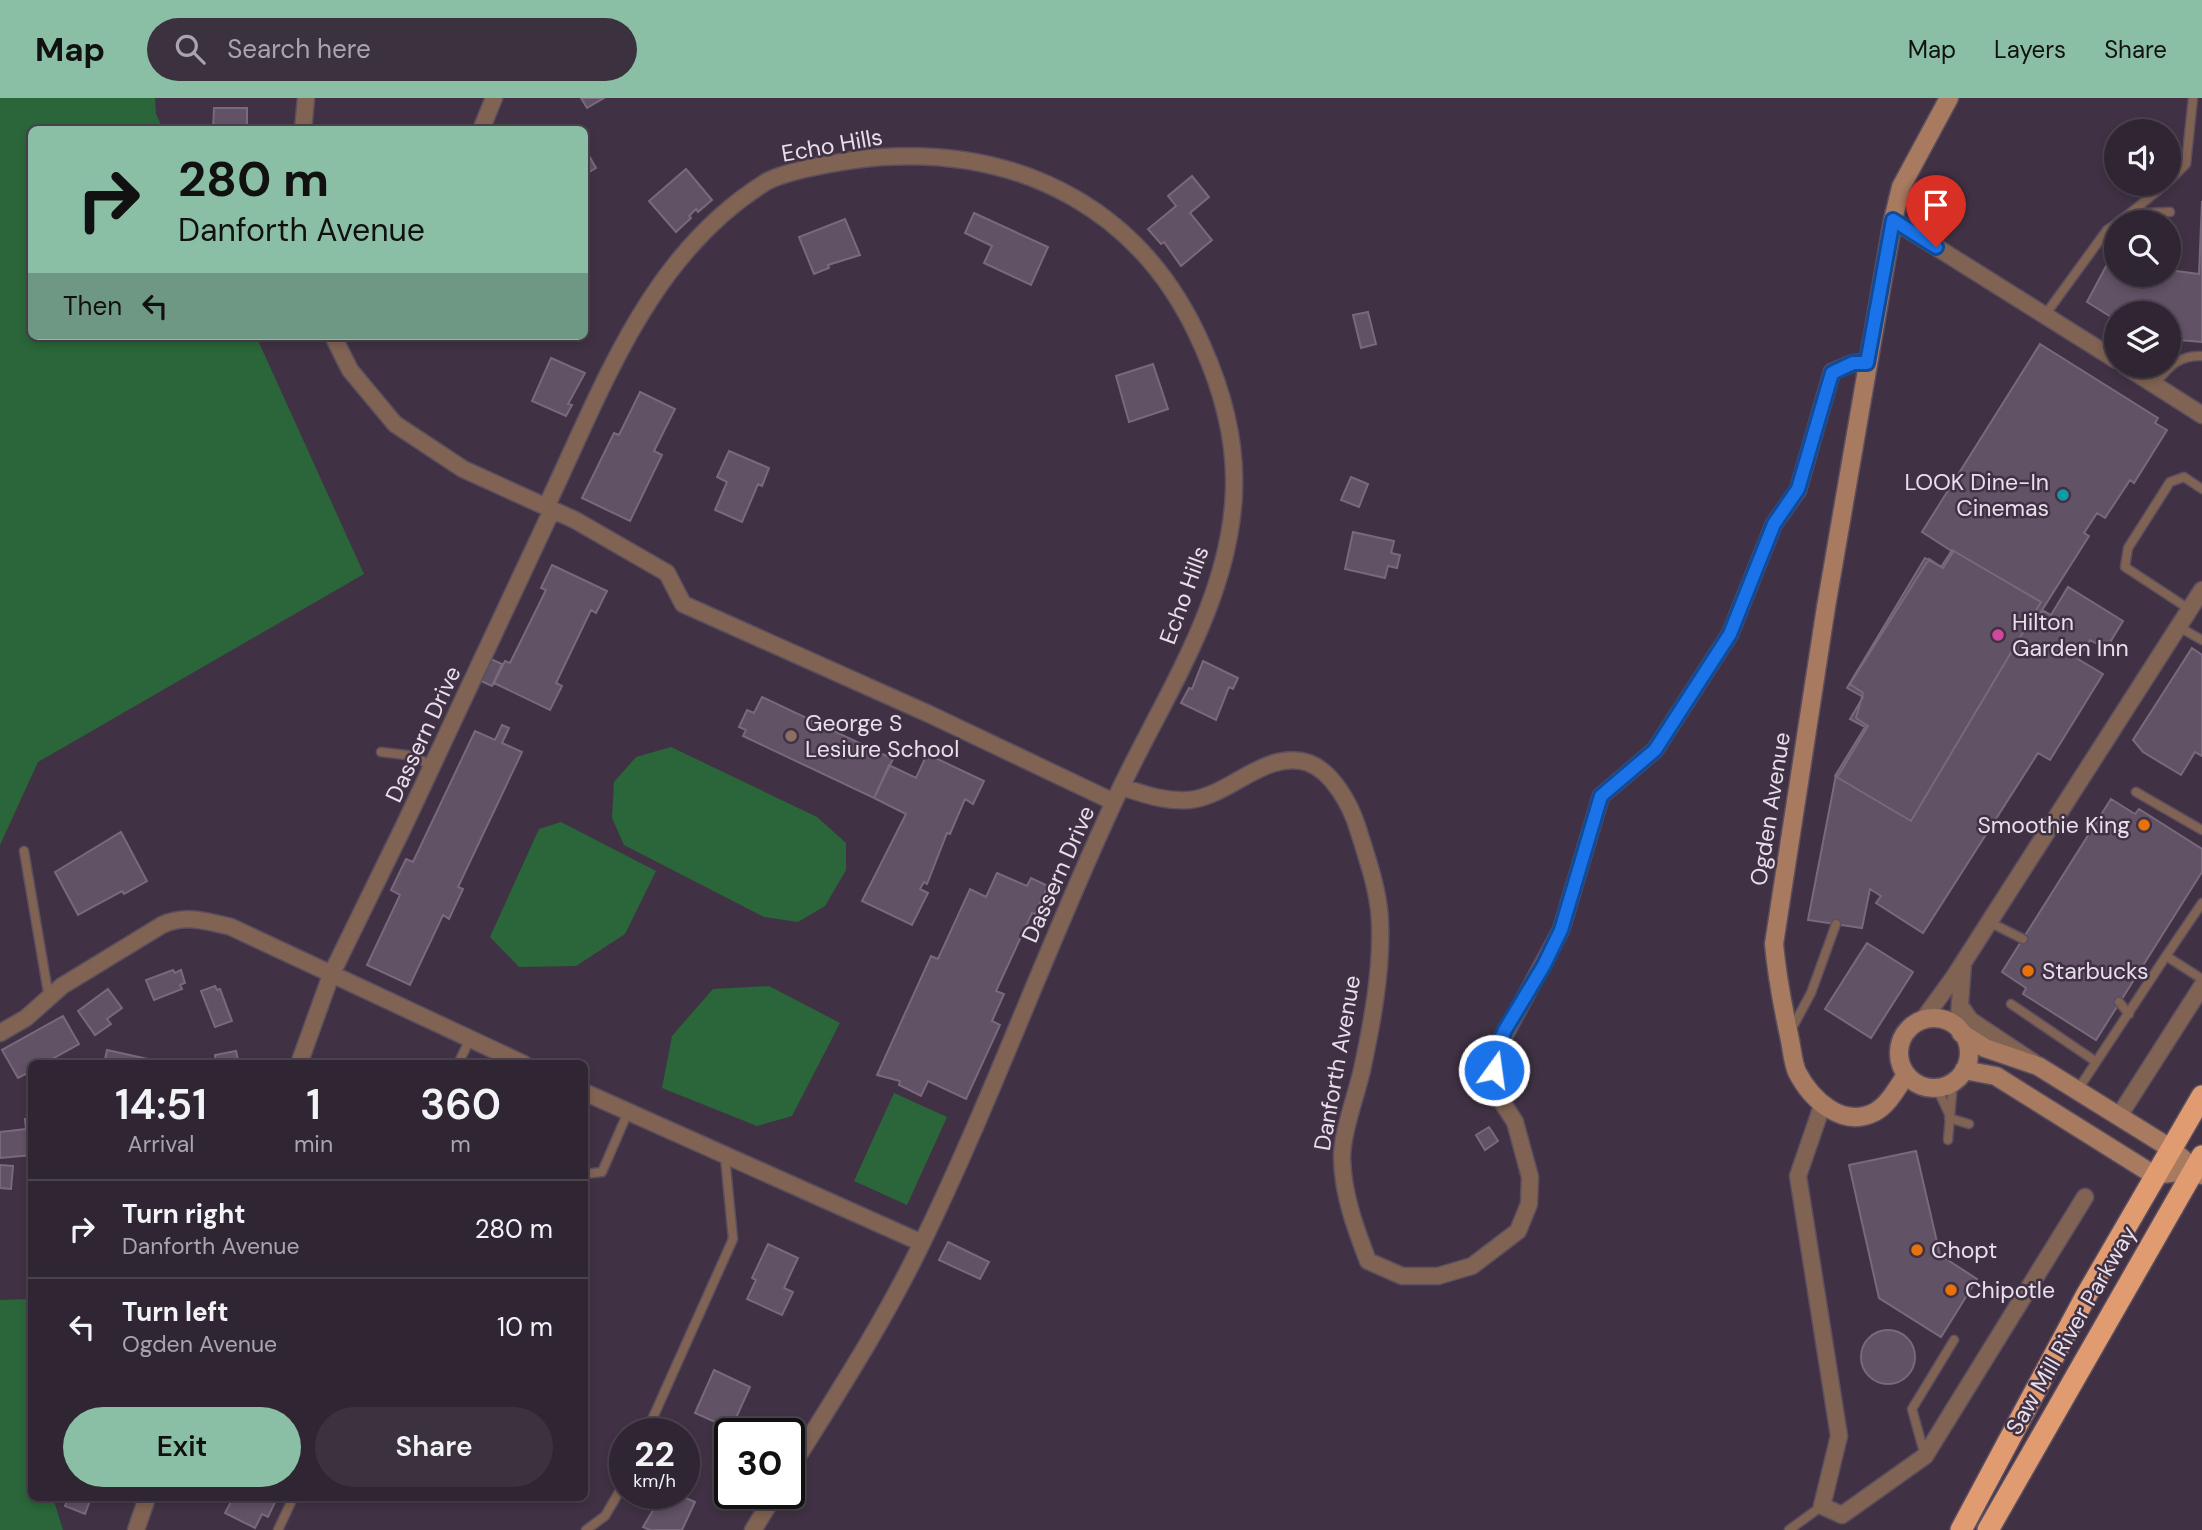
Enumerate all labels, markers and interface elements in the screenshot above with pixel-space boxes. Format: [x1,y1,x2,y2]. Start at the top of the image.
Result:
search box [147,18,637,81]
text: Map [35,28,105,71]
icon: search [171,30,209,68]
text: Search here [227,32,371,66]
text: Map [1908,34,1956,65]
text: Layers [1994,34,2066,65]
text: Share [2104,34,2167,65]
map controls [2104,119,2181,378]
button: sound [2104,119,2181,196]
street label: Echo Hills [779,121,885,169]
text: 280 m [178,147,329,211]
icon: right [63,154,154,245]
pin [1906,175,1966,247]
icon: arrive [1917,186,1955,224]
text: Danforth Avenue [178,209,425,251]
button: search [2104,210,2181,287]
icon: left [136,287,174,325]
text: Then [63,289,122,323]
button: layers [2104,301,2181,378]
place label: LOOK Dine-In Cinemas [1905,467,2049,523]
marker: LOOK Dine-In Cinemas [2055,487,2071,503]
street label: Echo Hills [1152,542,1216,648]
place label: Hilton Garden Inn [2012,607,2129,663]
marker: Hilton Garden Inn [1990,627,2006,643]
street label: Dassern Drive [378,661,468,807]
place label: George S Lesiure School [805,708,959,764]
marker: George S Lesiure School [783,728,799,744]
street label: Ogden Avenue [1743,730,1797,888]
street label: Dassern Drive [1014,801,1102,947]
place label: Smoothie King [1977,810,2130,840]
marker: Smoothie King [2136,817,2152,833]
place label: Starbucks [2042,956,2149,986]
marker: Starbucks [2020,963,2036,979]
street label: Danforth Avenue [1307,973,1367,1153]
position arrow [1457,1033,1531,1107]
text: 14:51 [115,1077,207,1132]
text: 1 [306,1077,321,1132]
text: 360 [420,1077,501,1132]
text: Arrival [127,1129,194,1159]
text: min [294,1129,333,1159]
text: m [450,1129,471,1159]
text: Turn right [122,1197,246,1231]
icon: right [63,1210,101,1248]
text: 280 m [475,1212,553,1246]
street label: Saw Mill River Parkway [1999,1220,2143,1440]
text: Danforth Avenue [122,1231,300,1261]
place label: Chopt [1931,1235,1997,1265]
marker: Chopt [1909,1242,1925,1258]
place label: Chipotle [1965,1275,2055,1305]
marker: Chipotle [1943,1282,1959,1298]
text: Turn left [122,1295,229,1329]
icon: left [63,1308,101,1346]
text: 10 m [497,1310,553,1344]
text: Ogden Avenue [122,1329,277,1359]
button: Exit [63,1407,301,1487]
button: Share [315,1407,553,1487]
speed limit sign: 30 [714,1418,805,1509]
text: 22 [634,1431,675,1477]
text: km/h [633,1469,676,1493]

